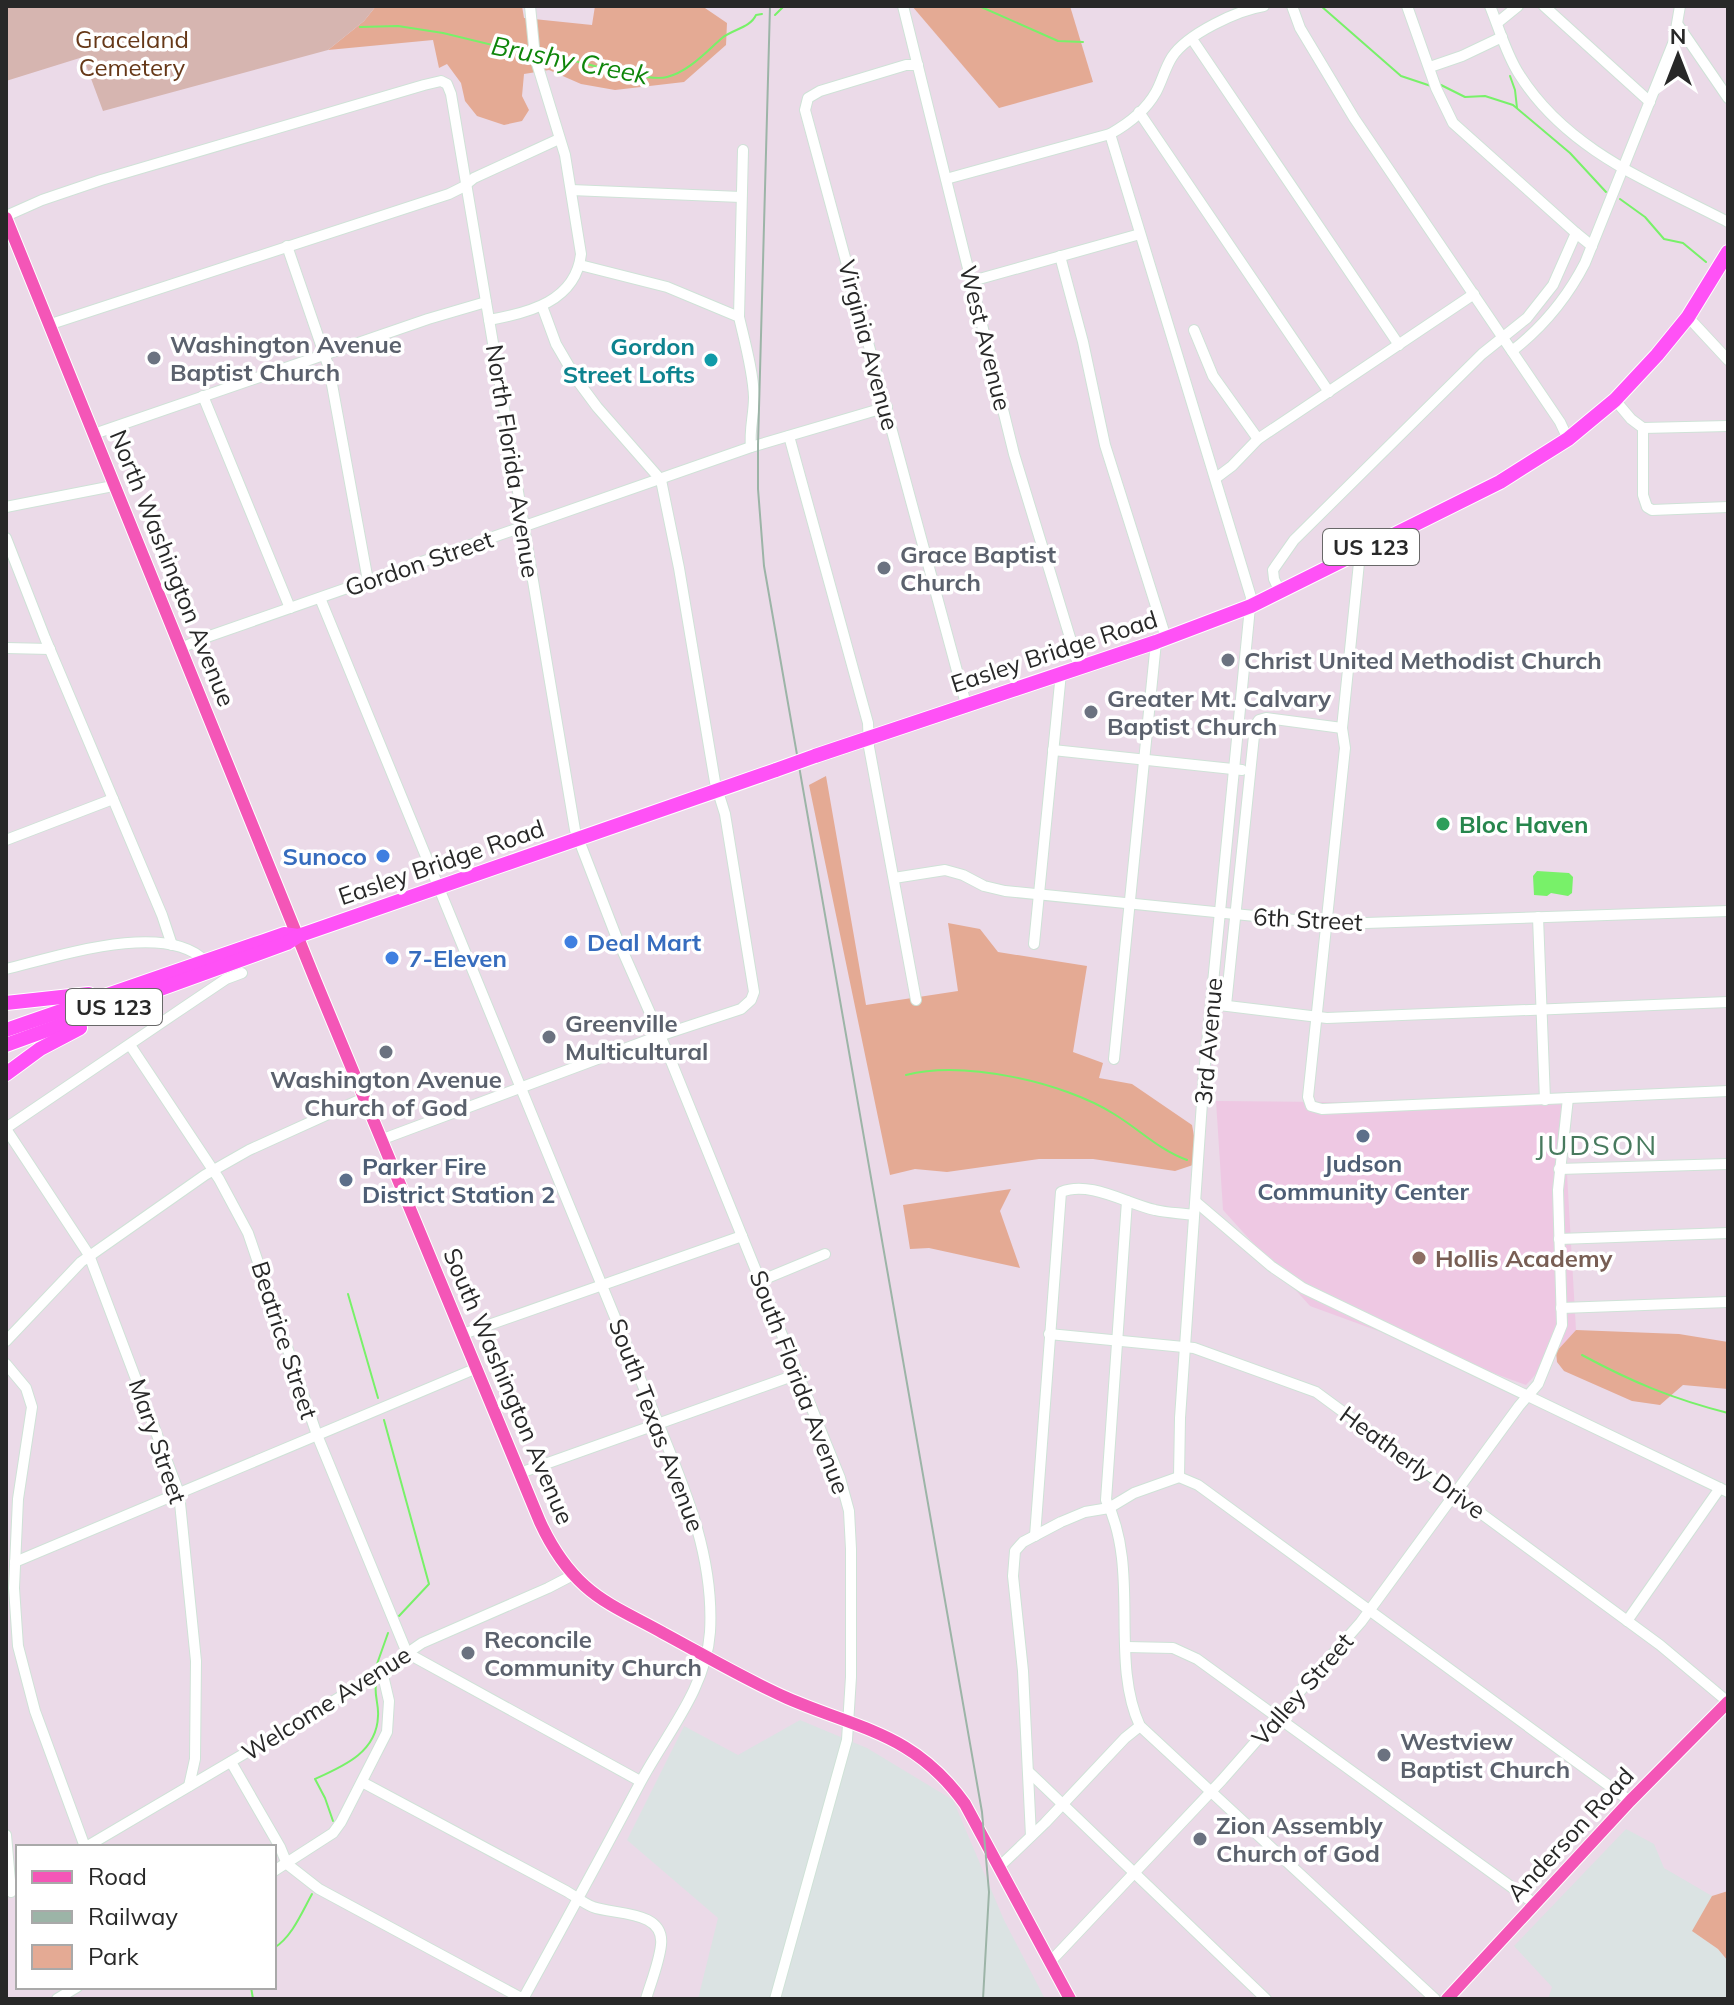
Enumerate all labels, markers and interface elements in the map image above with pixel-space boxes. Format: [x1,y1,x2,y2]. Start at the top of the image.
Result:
north arrow [1638,16,1718,96]
text: N [1670,22,1686,50]
park label: Graceland Cemetery [75,24,189,82]
water label: Brushy Creek [489,29,652,92]
street label: Virginia Avenue [832,256,906,434]
street label: West Avenue [953,262,1019,414]
place label: Washington Avenue Baptist Church [170,329,402,387]
place label: Gordon Street Lofts [563,331,695,389]
street label: North Florida Avenue [480,342,546,580]
marker: Washington Avenue Baptist Church [145,349,163,367]
marker: Gordon Street Lofts [702,351,720,369]
street label: North Washington Avenue [104,425,242,711]
street label: Gordon Street [341,524,497,602]
road number: US 123 [1323,529,1419,565]
place label: Grace Baptist Church [900,539,1056,597]
marker: Grace Baptist Church [875,559,893,577]
street label: Easley Bridge Road [947,603,1161,699]
place label: Christ United Methodist Church [1244,645,1602,675]
marker: Christ United Methodist Church [1219,651,1237,669]
place label: Greater Mt. Calvary Baptist Church [1107,683,1332,741]
marker: Greater Mt. Calvary Baptist Church [1082,703,1100,721]
place label: Bloc Haven [1459,809,1588,839]
street label: Easley Bridge Road [334,813,548,911]
marker: Bloc Haven [1434,815,1452,833]
place label: Sunoco [282,841,367,871]
marker: Sunoco [374,847,392,865]
street label: 6th Street [1253,901,1363,937]
place label: Deal Mart [587,927,701,957]
marker: Deal Mart [562,933,580,951]
place label: 7-Eleven [408,943,507,973]
marker: 7-Eleven [383,949,401,967]
street label: 3rd Avenue [1188,976,1228,1106]
road number: US 123 [66,989,162,1025]
place label: Greenville Multicultural [565,1008,708,1066]
marker: Greenville Multicultural [540,1028,558,1046]
marker: Washington Avenue Church of God [377,1043,395,1061]
place label: Washington Avenue Church of God [270,1064,502,1122]
marker: Judson Community Center [1354,1127,1372,1145]
district label: JUDSON [1536,1127,1658,1162]
place label: Judson Community Center [1257,1148,1469,1206]
place label: Parker Fire District Station 2 [362,1151,555,1209]
marker: Parker Fire District Station 2 [337,1171,355,1189]
street label: South Washington Avenue [437,1243,581,1529]
place label: Hollis Academy [1435,1243,1613,1273]
marker: Hollis Academy [1410,1249,1428,1267]
street label: Beatrice Street [245,1257,325,1423]
street label: South Florida Avenue [743,1266,857,1498]
street label: South Texas Avenue [603,1314,711,1536]
street label: Mary Street [123,1375,193,1507]
street label: Heatherly Drive [1334,1399,1492,1525]
place label: Reconcile Community Church [484,1624,702,1682]
street label: Valley Street [1245,1627,1359,1751]
street label: Welcome Avenue [236,1639,416,1767]
marker: Reconcile Community Church [459,1644,477,1662]
place label: Westview Baptist Church [1400,1726,1570,1784]
marker: Westview Baptist Church [1375,1746,1393,1764]
street label: Anderson Road [1500,1761,1640,1907]
place label: Zion Assembly Church of God [1216,1810,1384,1868]
marker: Zion Assembly Church of God [1191,1830,1209,1848]
legend [16,1845,276,1989]
text: Road [88,1861,147,1891]
text: Railway [88,1901,178,1931]
text: Park [88,1941,139,1971]

